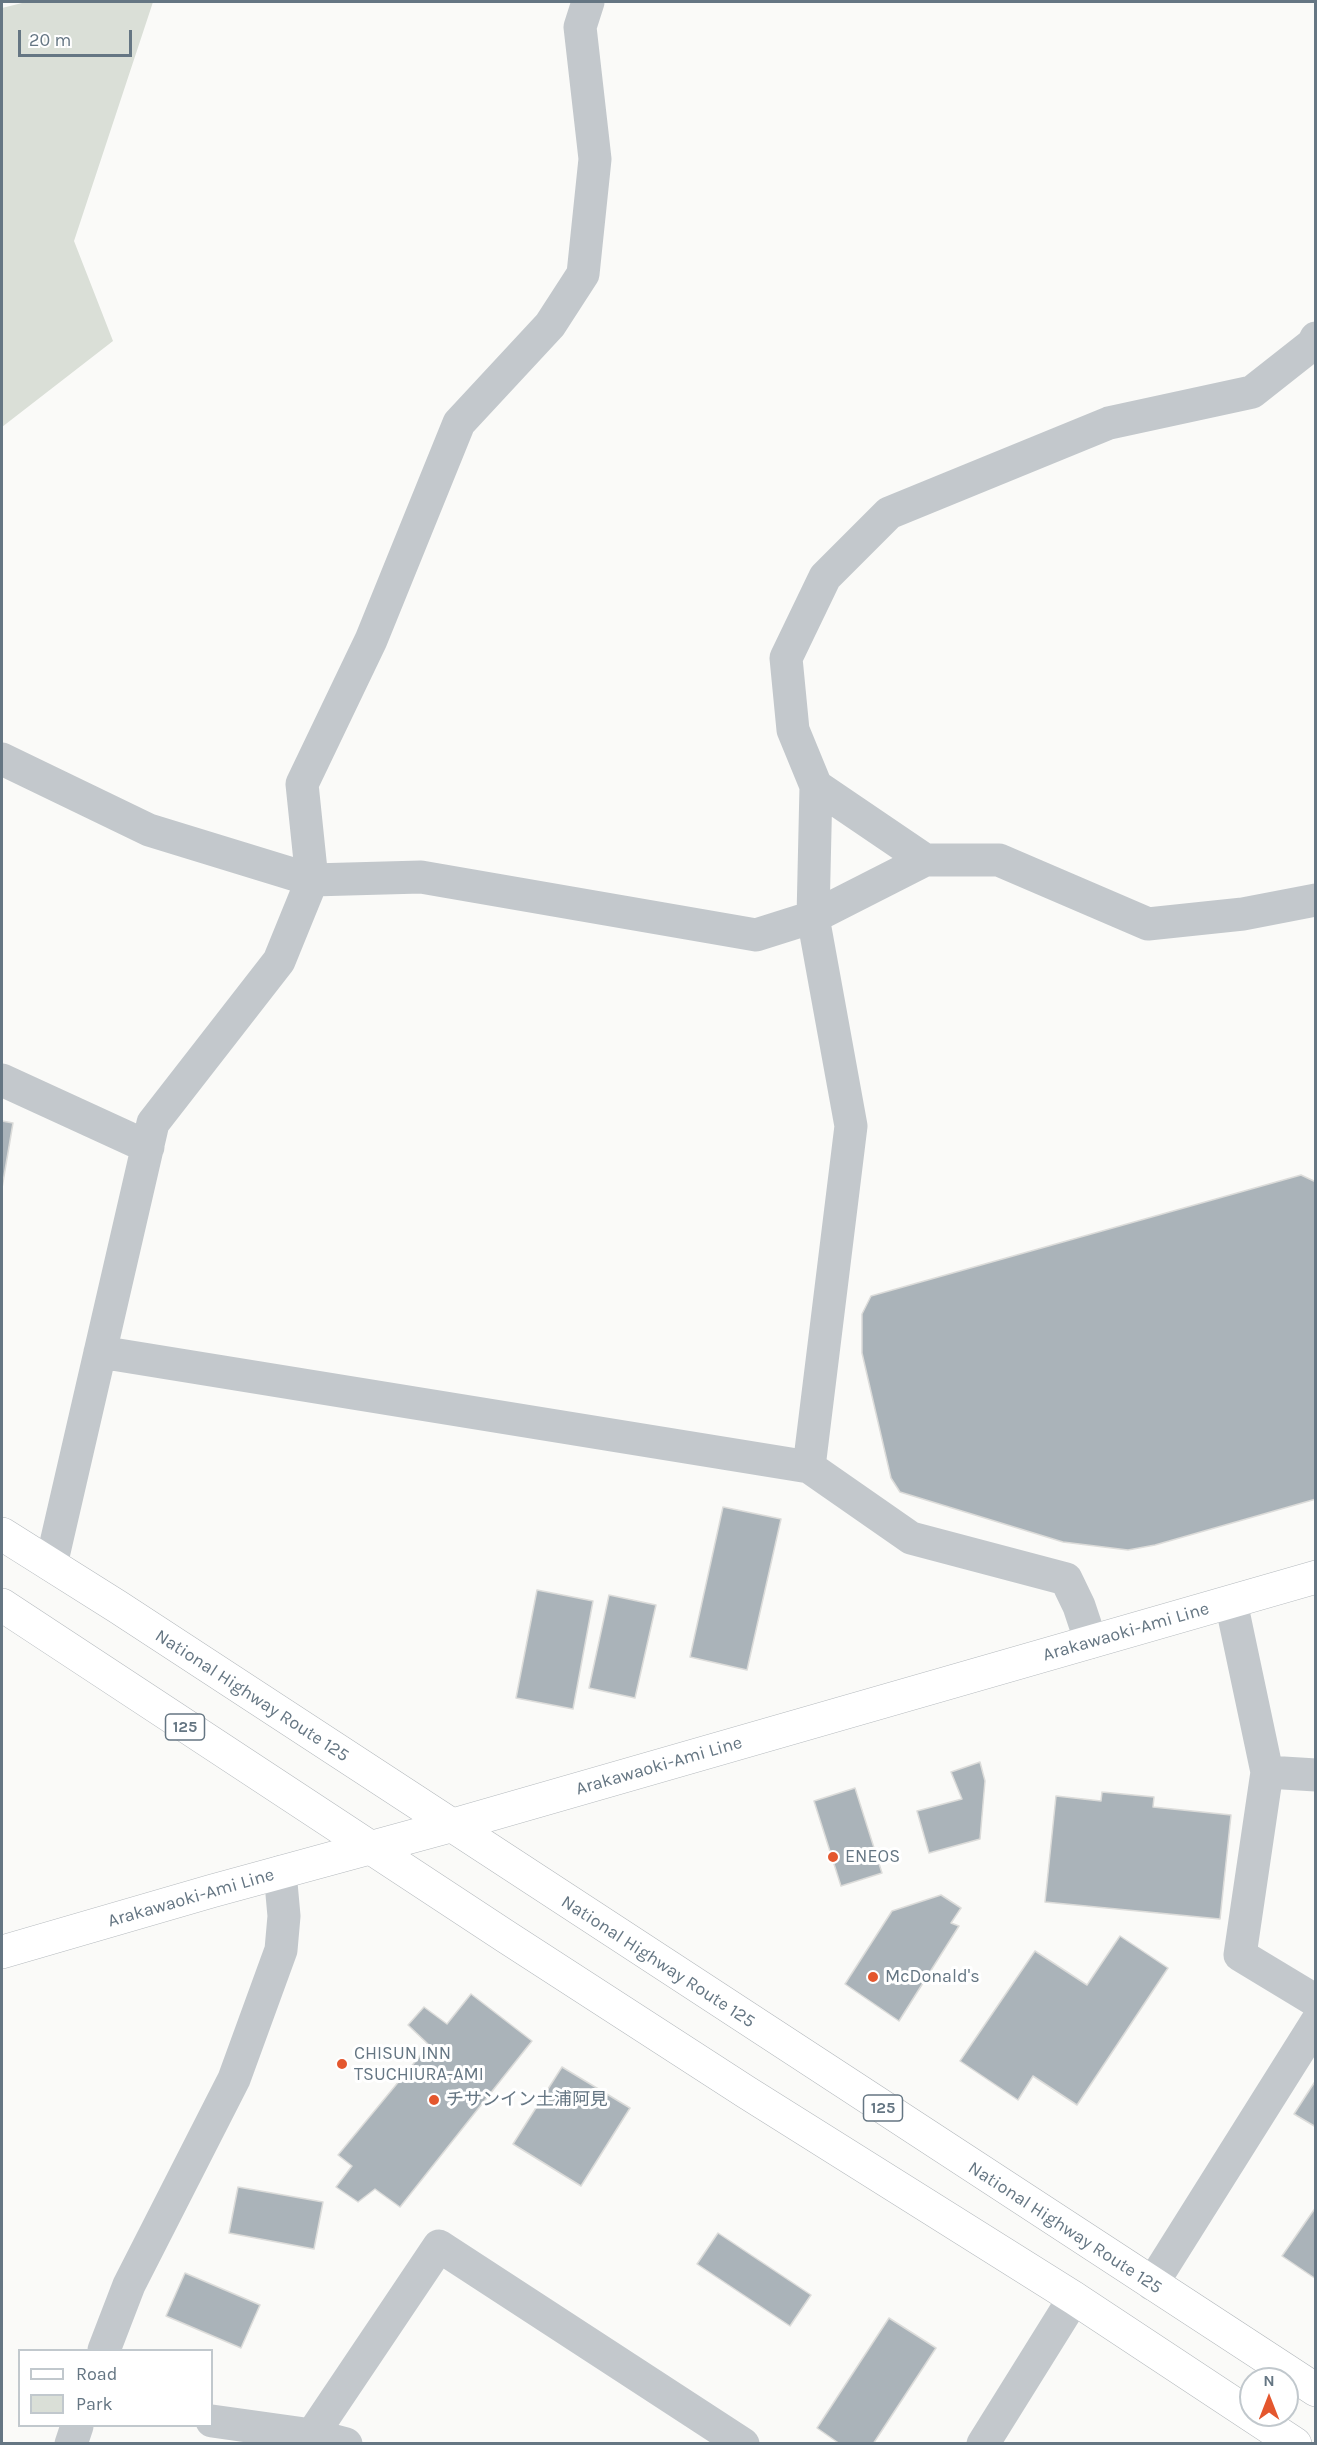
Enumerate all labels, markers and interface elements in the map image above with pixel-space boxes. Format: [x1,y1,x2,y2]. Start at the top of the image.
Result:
scale bar [21,18,135,56]
text: 20 m [29,29,71,51]
street label: Arakawaoki-Ami Line [1040,1598,1212,1666]
street label: National Highway Route 125 [151,1625,353,1767]
road number: 125 [166,1714,204,1740]
street label: Arakawaoki-Ami Line [573,1732,745,1800]
place label: ENEOS [845,1846,900,1868]
marker: ENEOS [826,1850,840,1864]
street label: Arakawaoki-Ami Line [105,1864,277,1932]
street label: National Highway Route 125 [557,1891,759,2033]
place label: McDonald's [885,1966,980,1988]
marker: McDonald's [866,1970,880,1984]
place label: CHISUN INN TSUCHIURA-AMI [354,2043,484,2086]
marker: CHISUN INN TSUCHIURA-AMI [335,2057,349,2071]
place label: チサンイン土浦阿見 [446,2089,608,2111]
marker: チサンイン土浦阿見 [427,2093,441,2107]
road number: 125 [864,2095,902,2121]
street label: National Highway Route 125 [964,2157,1166,2299]
legend [18,2349,213,2427]
text: Road [76,2363,117,2385]
north arrow [1239,2367,1299,2427]
text: N [1263,2371,1275,2390]
text: Park [76,2393,113,2415]

